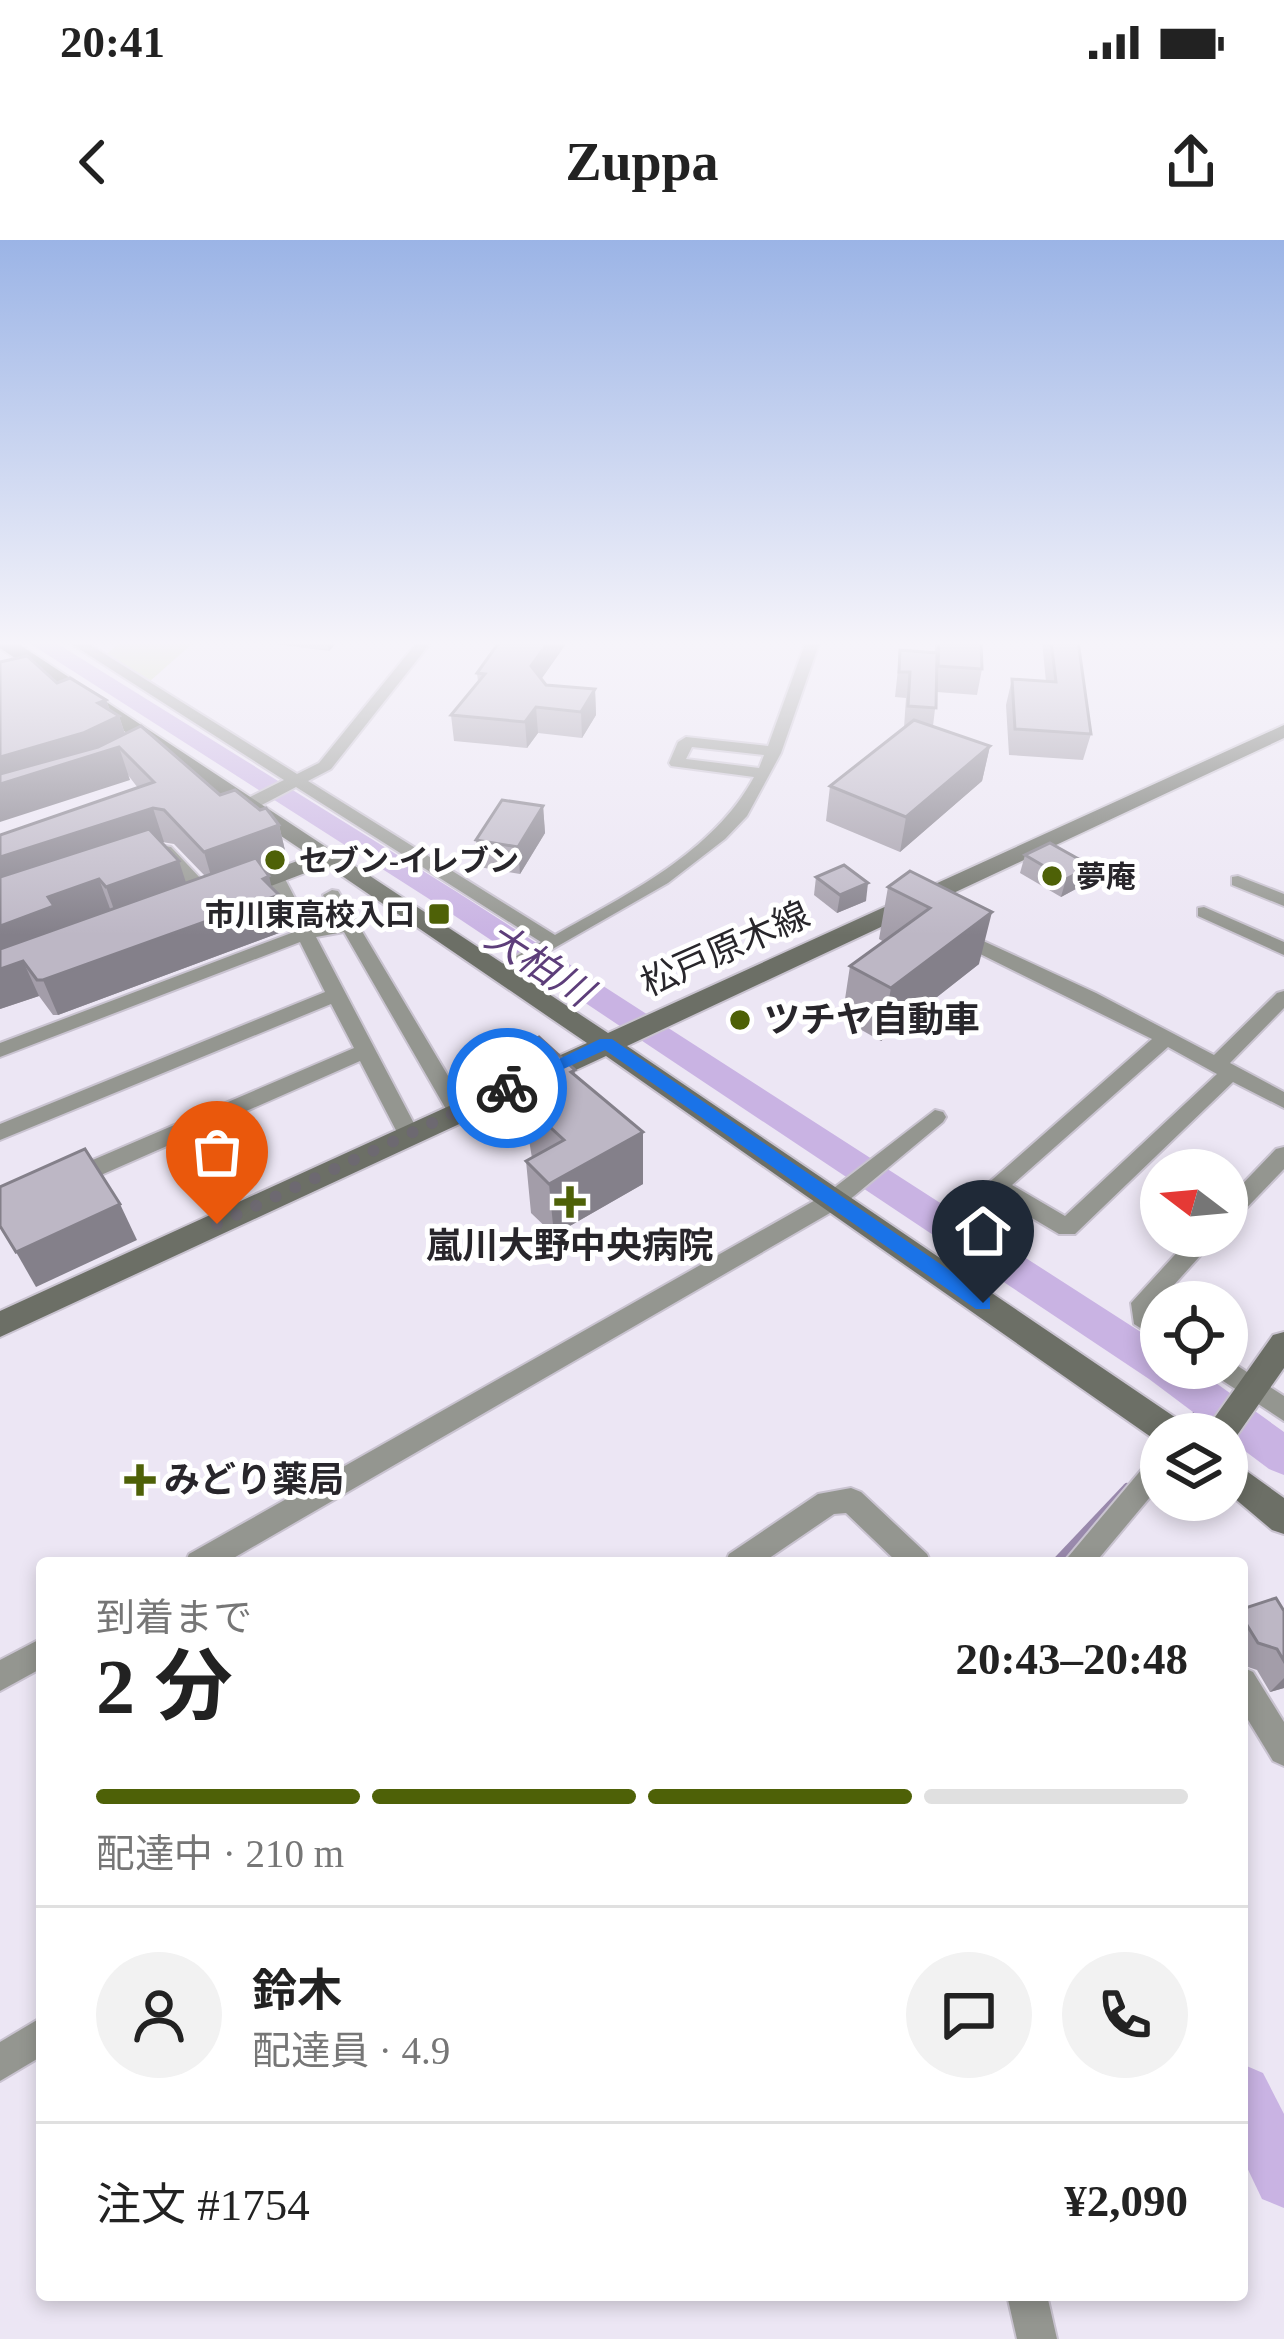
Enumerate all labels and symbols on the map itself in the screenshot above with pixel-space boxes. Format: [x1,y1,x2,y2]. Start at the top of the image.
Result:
place label: セブン-イレブン [299,844,519,877]
marker: セブン-イレブン [262,847,288,873]
place label: 夢庵 [1076,860,1136,893]
marker: 夢庵 [1039,863,1065,889]
street label: 松戸原木線 [635,894,815,1004]
place label: 市川東高校入口 [205,898,415,931]
marker: 市川東高校入口 [426,901,452,927]
water label: 大柏川 [478,914,603,1016]
place label: ツチヤ自動車 [764,1000,980,1040]
marker: ツチヤ自動車 [727,1007,753,1033]
courier [447,1028,567,1148]
pin [166,1101,268,1224]
north arrow [1140,1149,1248,1257]
pin [932,1180,1034,1303]
marker: 嵐川大野中央病院 [554,1186,586,1218]
place label: 嵐川大野中央病院 [426,1226,714,1266]
place label: みどり薬局 [164,1460,344,1500]
marker: みどり薬局 [127,1467,153,1493]

